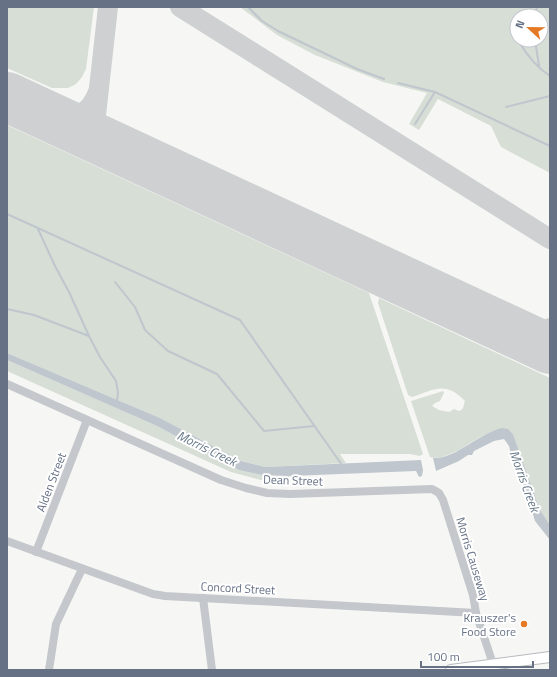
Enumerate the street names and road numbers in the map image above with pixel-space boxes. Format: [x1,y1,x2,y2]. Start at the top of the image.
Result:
street label: Alden Street [31,449,71,515]
street label: Dean Street [263,469,324,491]
street label: Morris Causeway [451,515,495,603]
street label: Concord Street [200,577,277,599]

